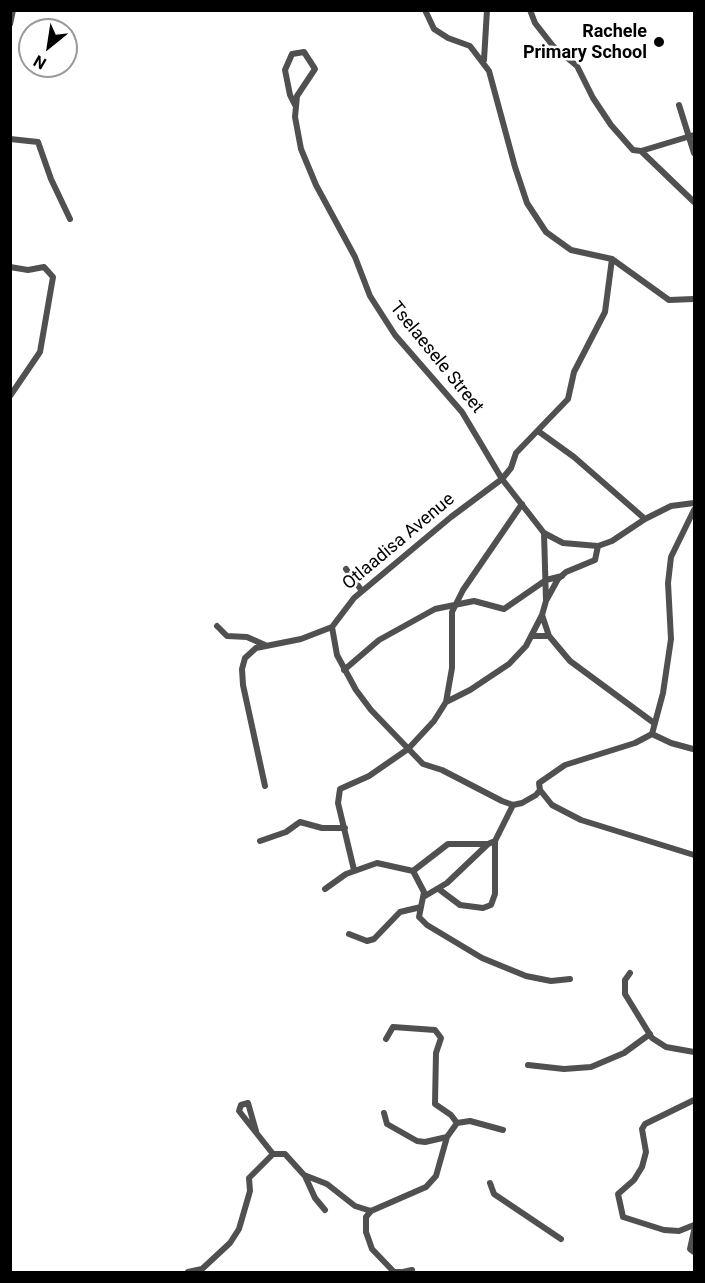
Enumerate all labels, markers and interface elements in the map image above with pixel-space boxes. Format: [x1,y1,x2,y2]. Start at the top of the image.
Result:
north arrow [18,18,78,78]
place label: Rachele Primary School [523,21,647,63]
marker: Rachele Primary School [652,35,666,49]
text: N [30,51,49,73]
street label: Tselaesele Street [385,298,487,418]
street label: Otlaadisa Avenue [339,489,459,595]

